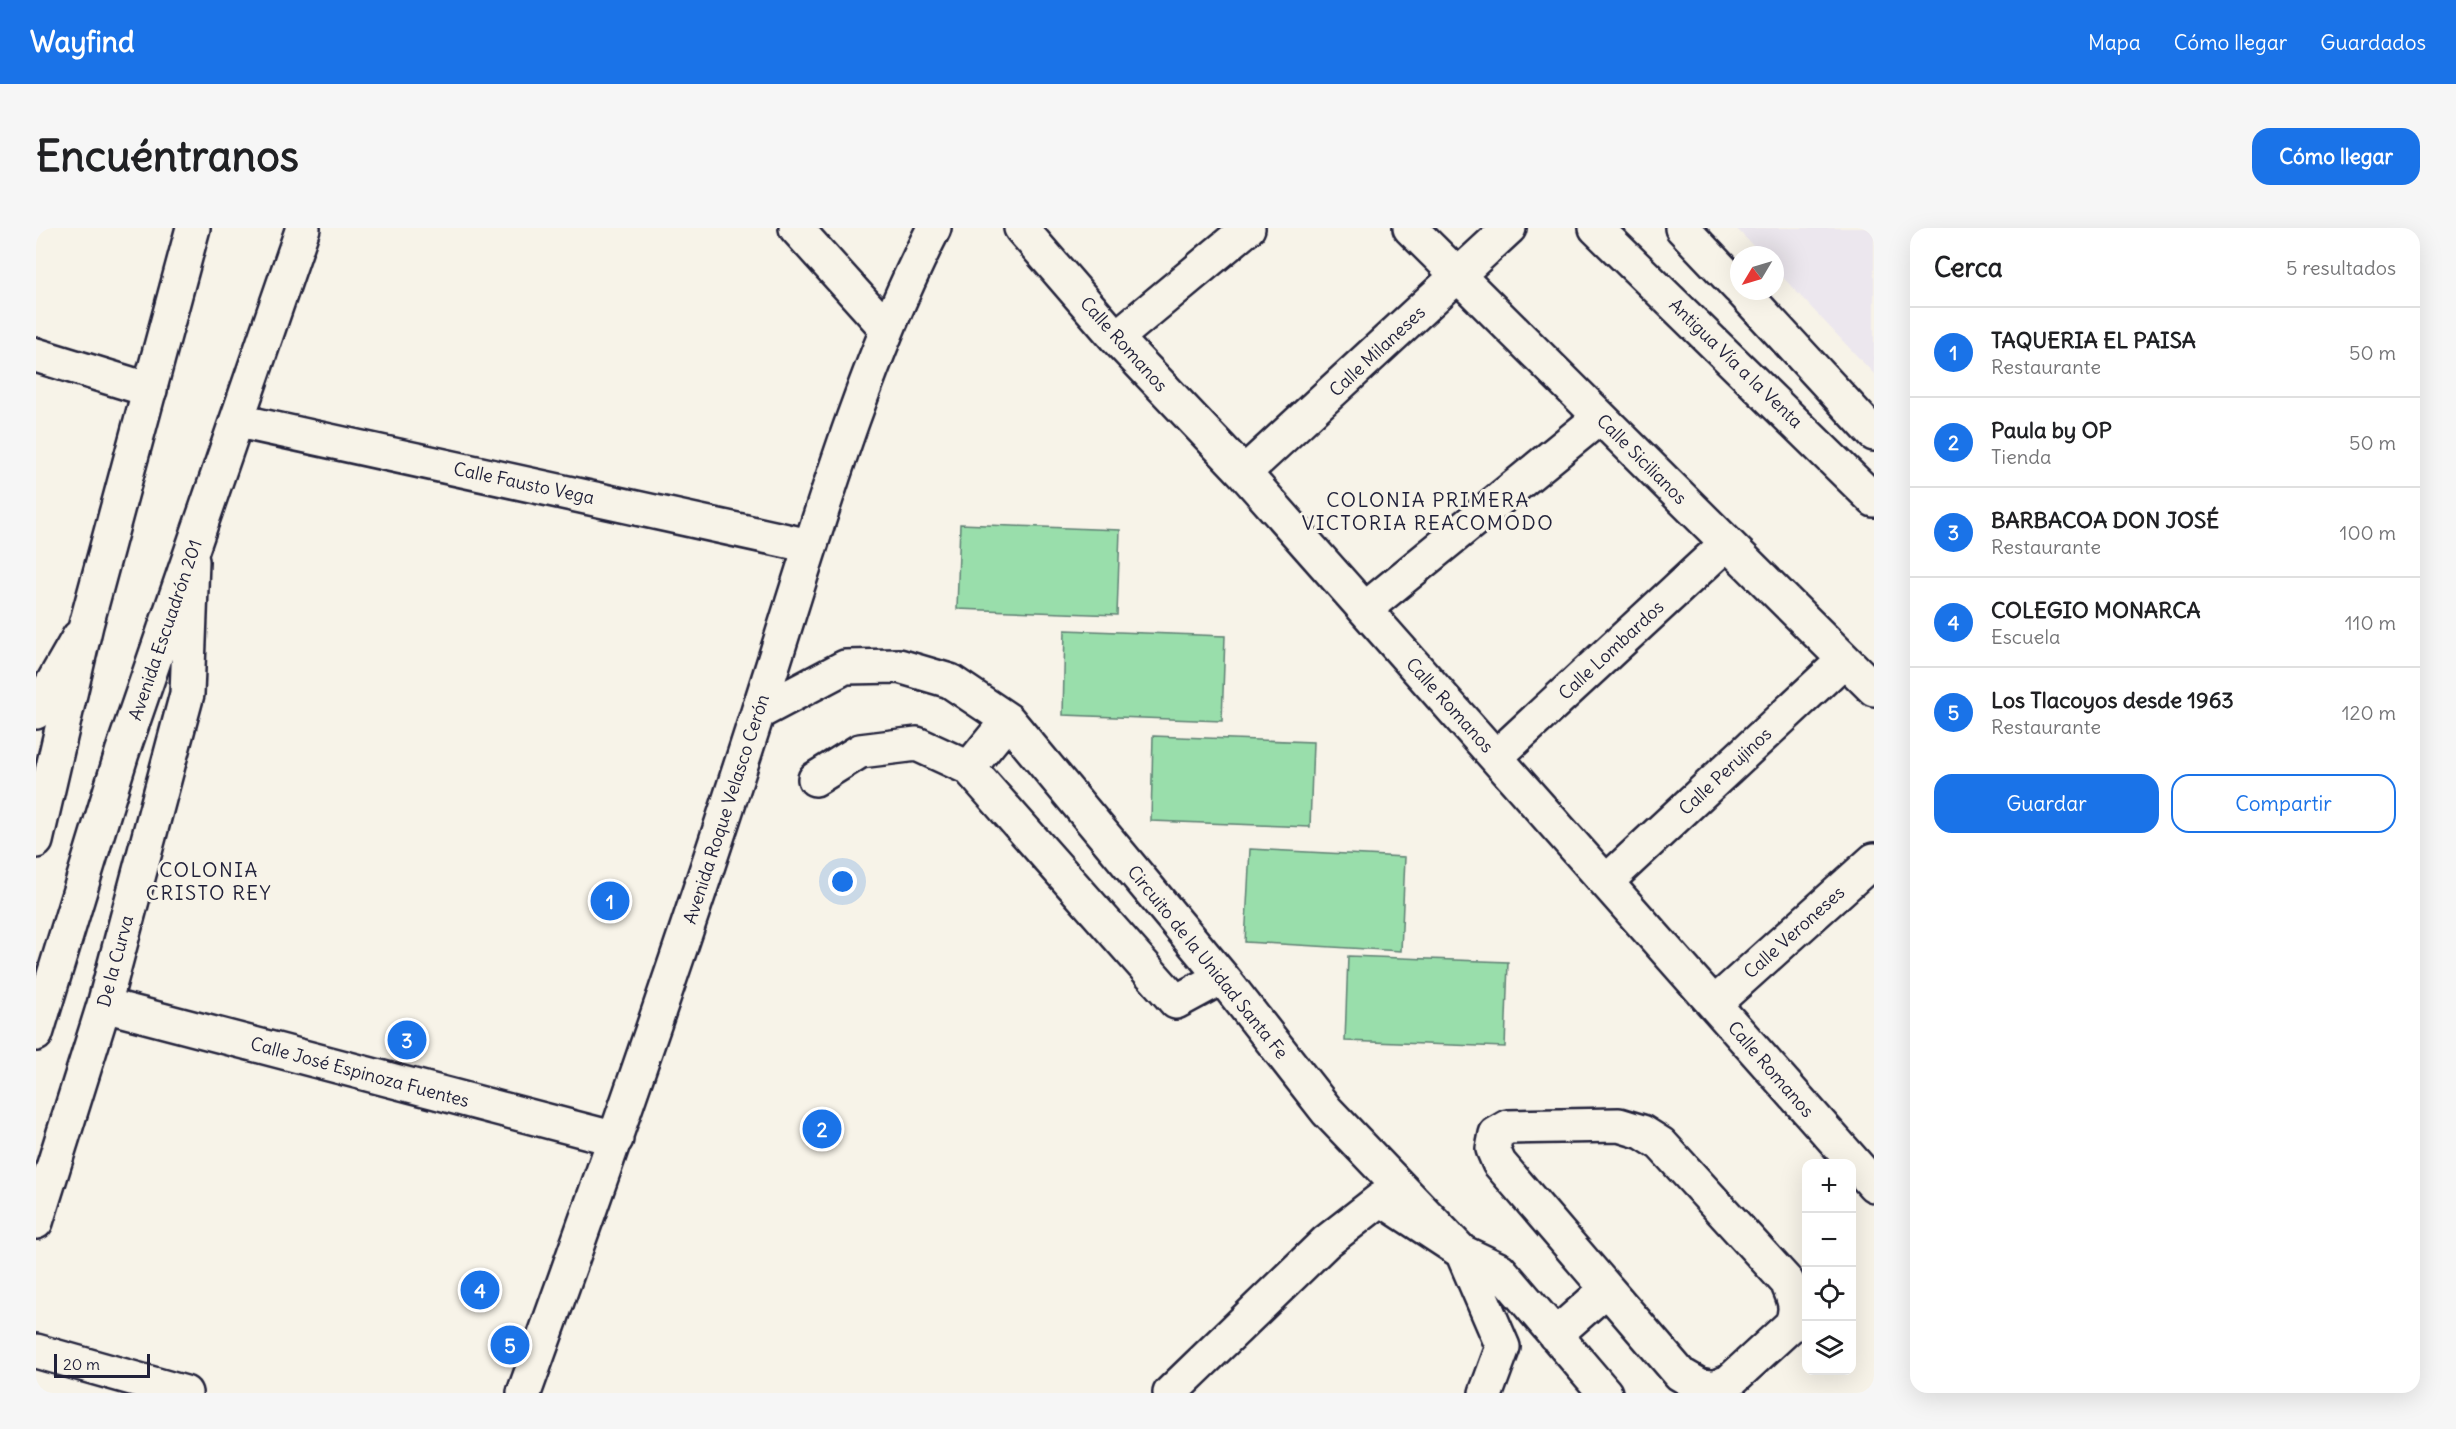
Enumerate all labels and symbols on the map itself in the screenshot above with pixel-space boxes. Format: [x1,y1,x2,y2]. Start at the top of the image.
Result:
north arrow [1730,246,1784,300]
street label: Calle Romanos [1075,292,1173,396]
street label: Antigua Vía a la Venta [1664,293,1808,433]
street label: Calle Milaneses [1324,301,1430,401]
street label: Calle Sicilianos [1592,409,1692,509]
street label: Calle Fausto Vega [452,457,596,509]
district label: COLONIA PRIMERA VICTORIA REACOMODO [1302,487,1554,535]
street label: Avenida Escuadrón 201 [123,537,207,723]
street label: Calle Lombardos [1554,595,1668,705]
street label: Calle Romanos [1401,653,1499,757]
street label: Avenida Roque Velasco Cerón [678,691,774,927]
street label: Calle Perujinos [1674,722,1776,820]
district label: COLONIA CRISTO REY [146,857,272,905]
street label: Circuito de la Unidad Santa Fe [1123,860,1293,1064]
your location [828,867,857,896]
pin: 1 [590,878,630,924]
street label: Calle Veroneses [1739,881,1849,983]
street label: De la Curva [92,913,138,1009]
street label: Calle Romanos [1723,1016,1819,1122]
pin: 3 [388,1018,427,1062]
street label: Calle José Espinoza Fuentes [248,1032,472,1112]
pin: 2 [802,1106,842,1152]
pin: 4 [460,1268,500,1312]
pin: 5 [490,1322,530,1368]
scale bar [54,1351,150,1378]

